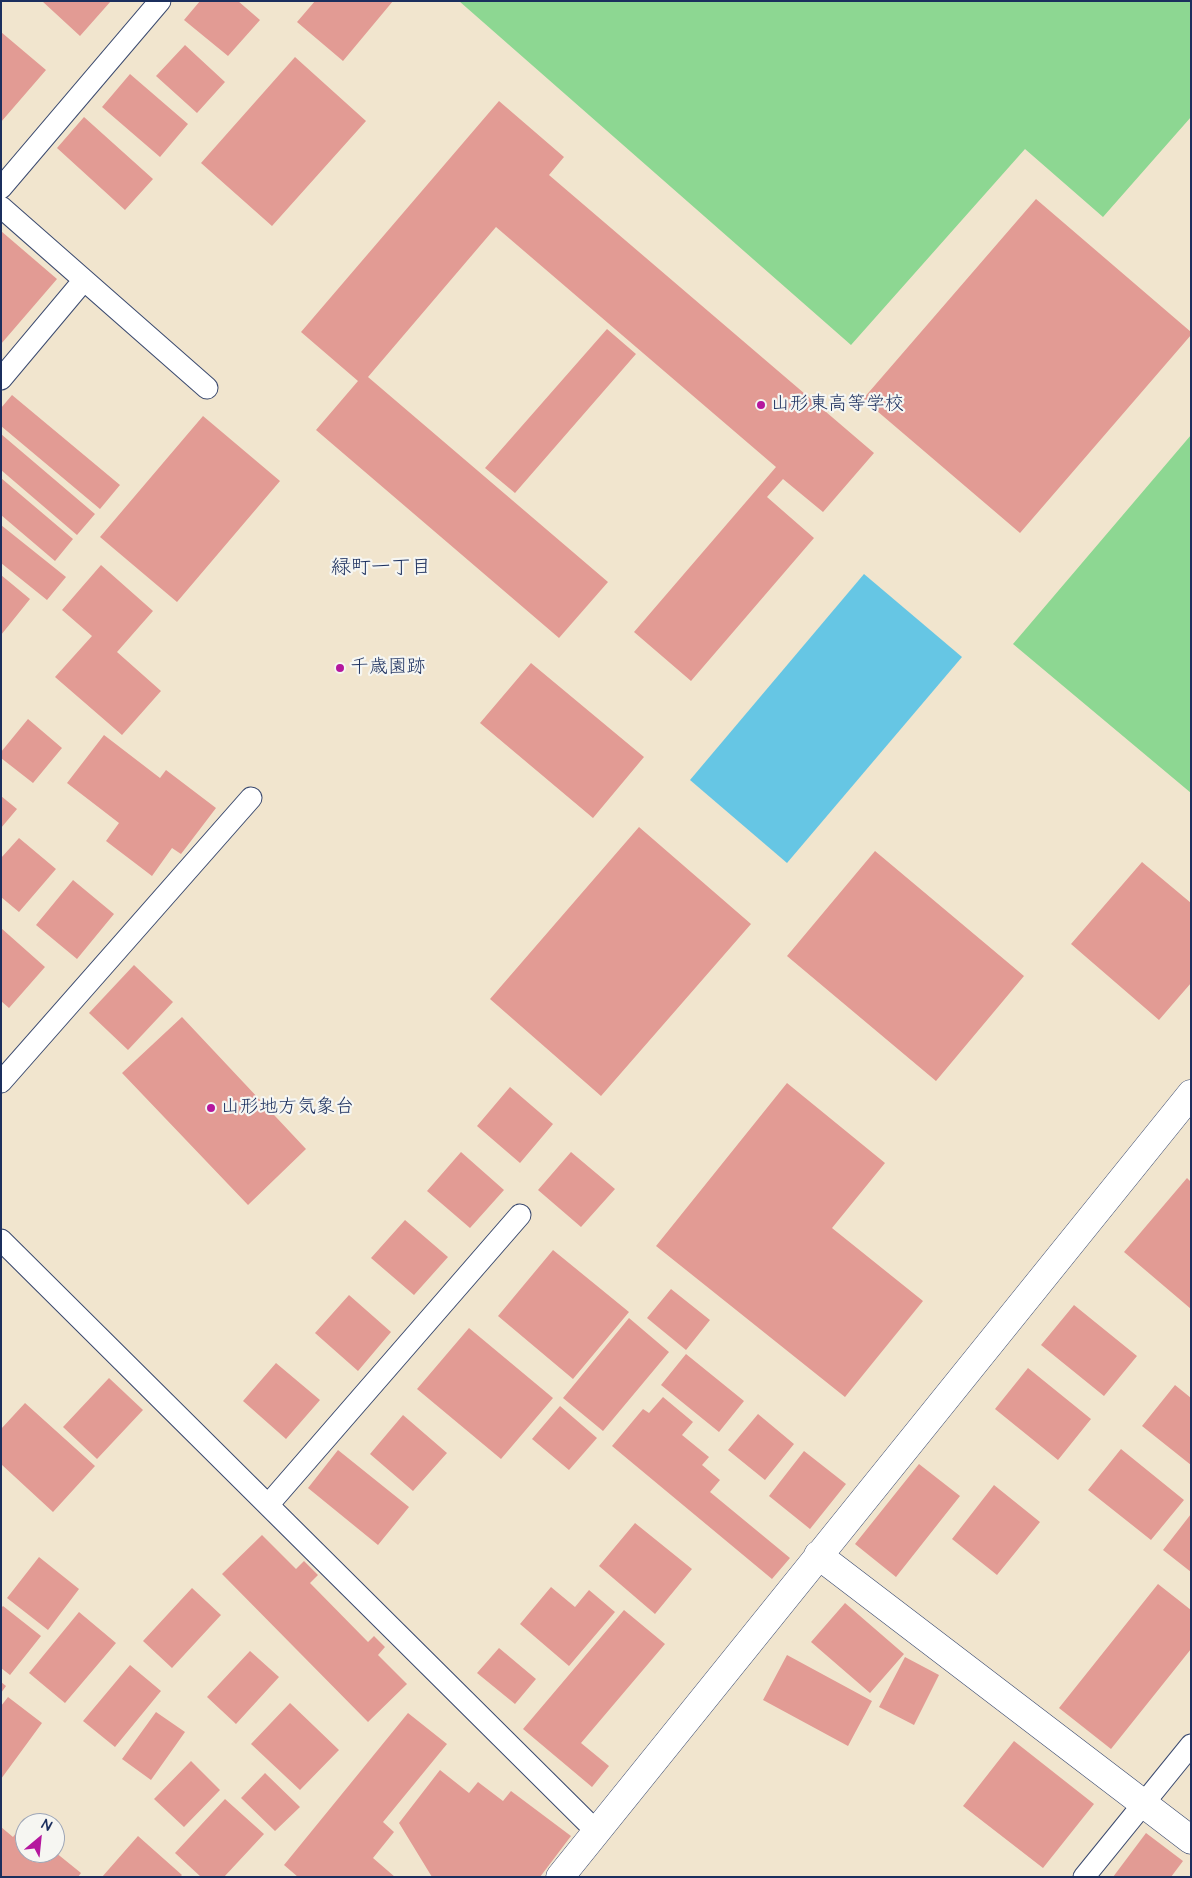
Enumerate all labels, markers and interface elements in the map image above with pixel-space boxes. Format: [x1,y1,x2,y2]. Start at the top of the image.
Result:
place label: 山形東高等学校 [771,394,904,416]
marker: 山形東高等学校 [755,399,767,411]
district label: 緑町一丁目 [331,557,431,581]
place label: 千歳園跡 [350,657,426,679]
marker: 千歳園跡 [334,662,346,674]
place label: 山形地方気象台 [221,1097,354,1119]
marker: 山形地方気象台 [205,1102,217,1114]
north arrow [15,1813,65,1863]
text: N [38,1815,55,1837]

